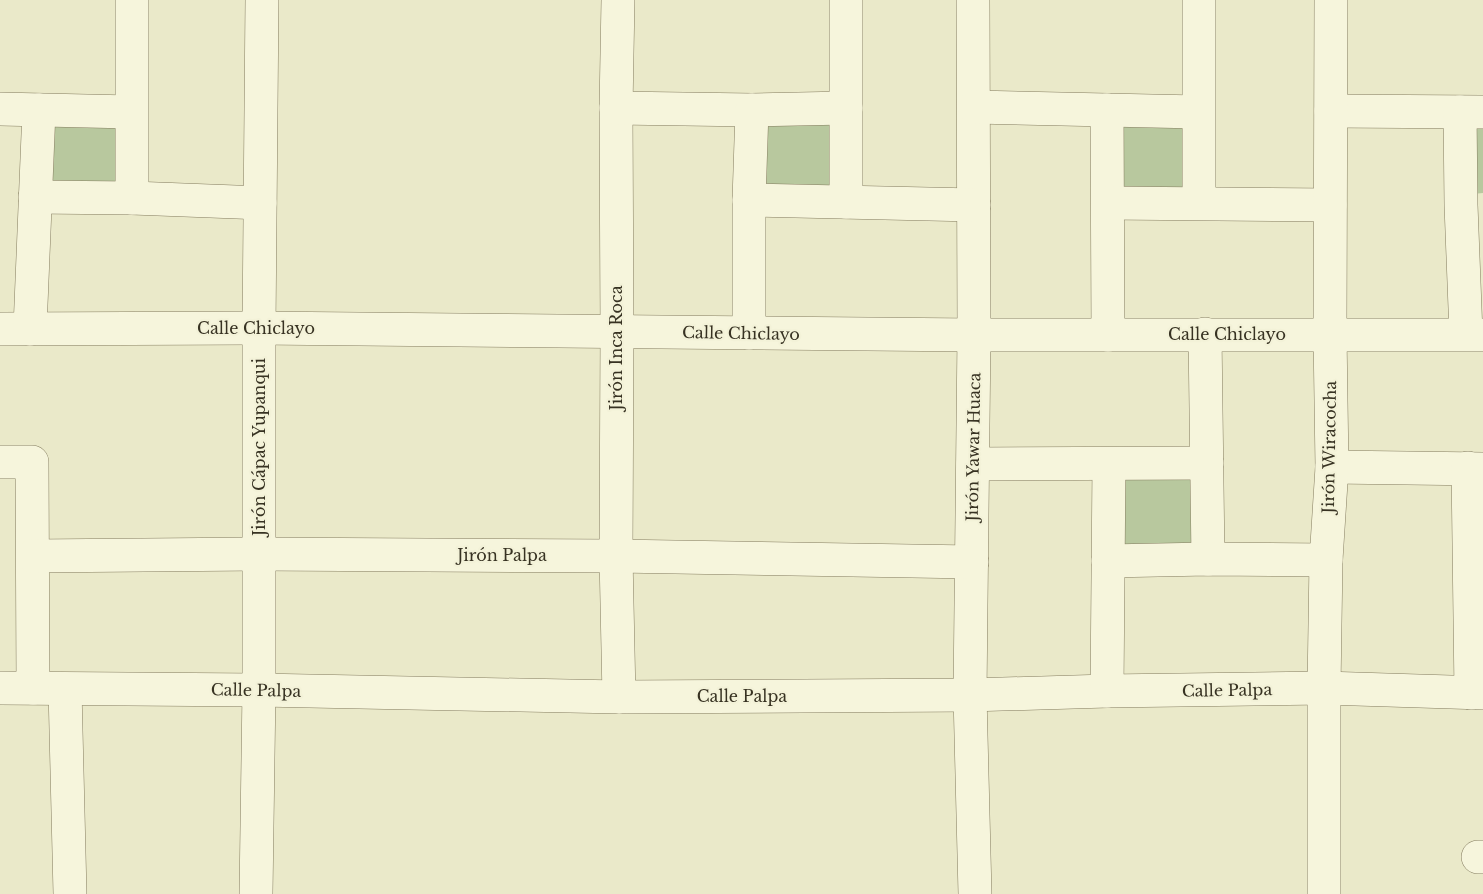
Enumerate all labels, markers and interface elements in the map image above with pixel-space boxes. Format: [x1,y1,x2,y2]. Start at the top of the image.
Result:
street label: Jirón Inca Roca [606,285,626,412]
street label: Calle Chiclayo [197,318,315,338]
street label: Calle Chiclayo [682,322,800,344]
street label: Calle Chiclayo [1168,324,1286,344]
street label: Jirón Cápac Yupanqui [249,357,269,538]
street label: Jirón Yawar Huaca [962,372,984,524]
street label: Jirón Wiracocha [1318,380,1340,515]
street label: Jirón Palpa [455,545,547,565]
street label: Calle Palpa [211,679,302,701]
street label: Calle Palpa [1182,679,1273,701]
street label: Calle Palpa [697,686,787,706]

